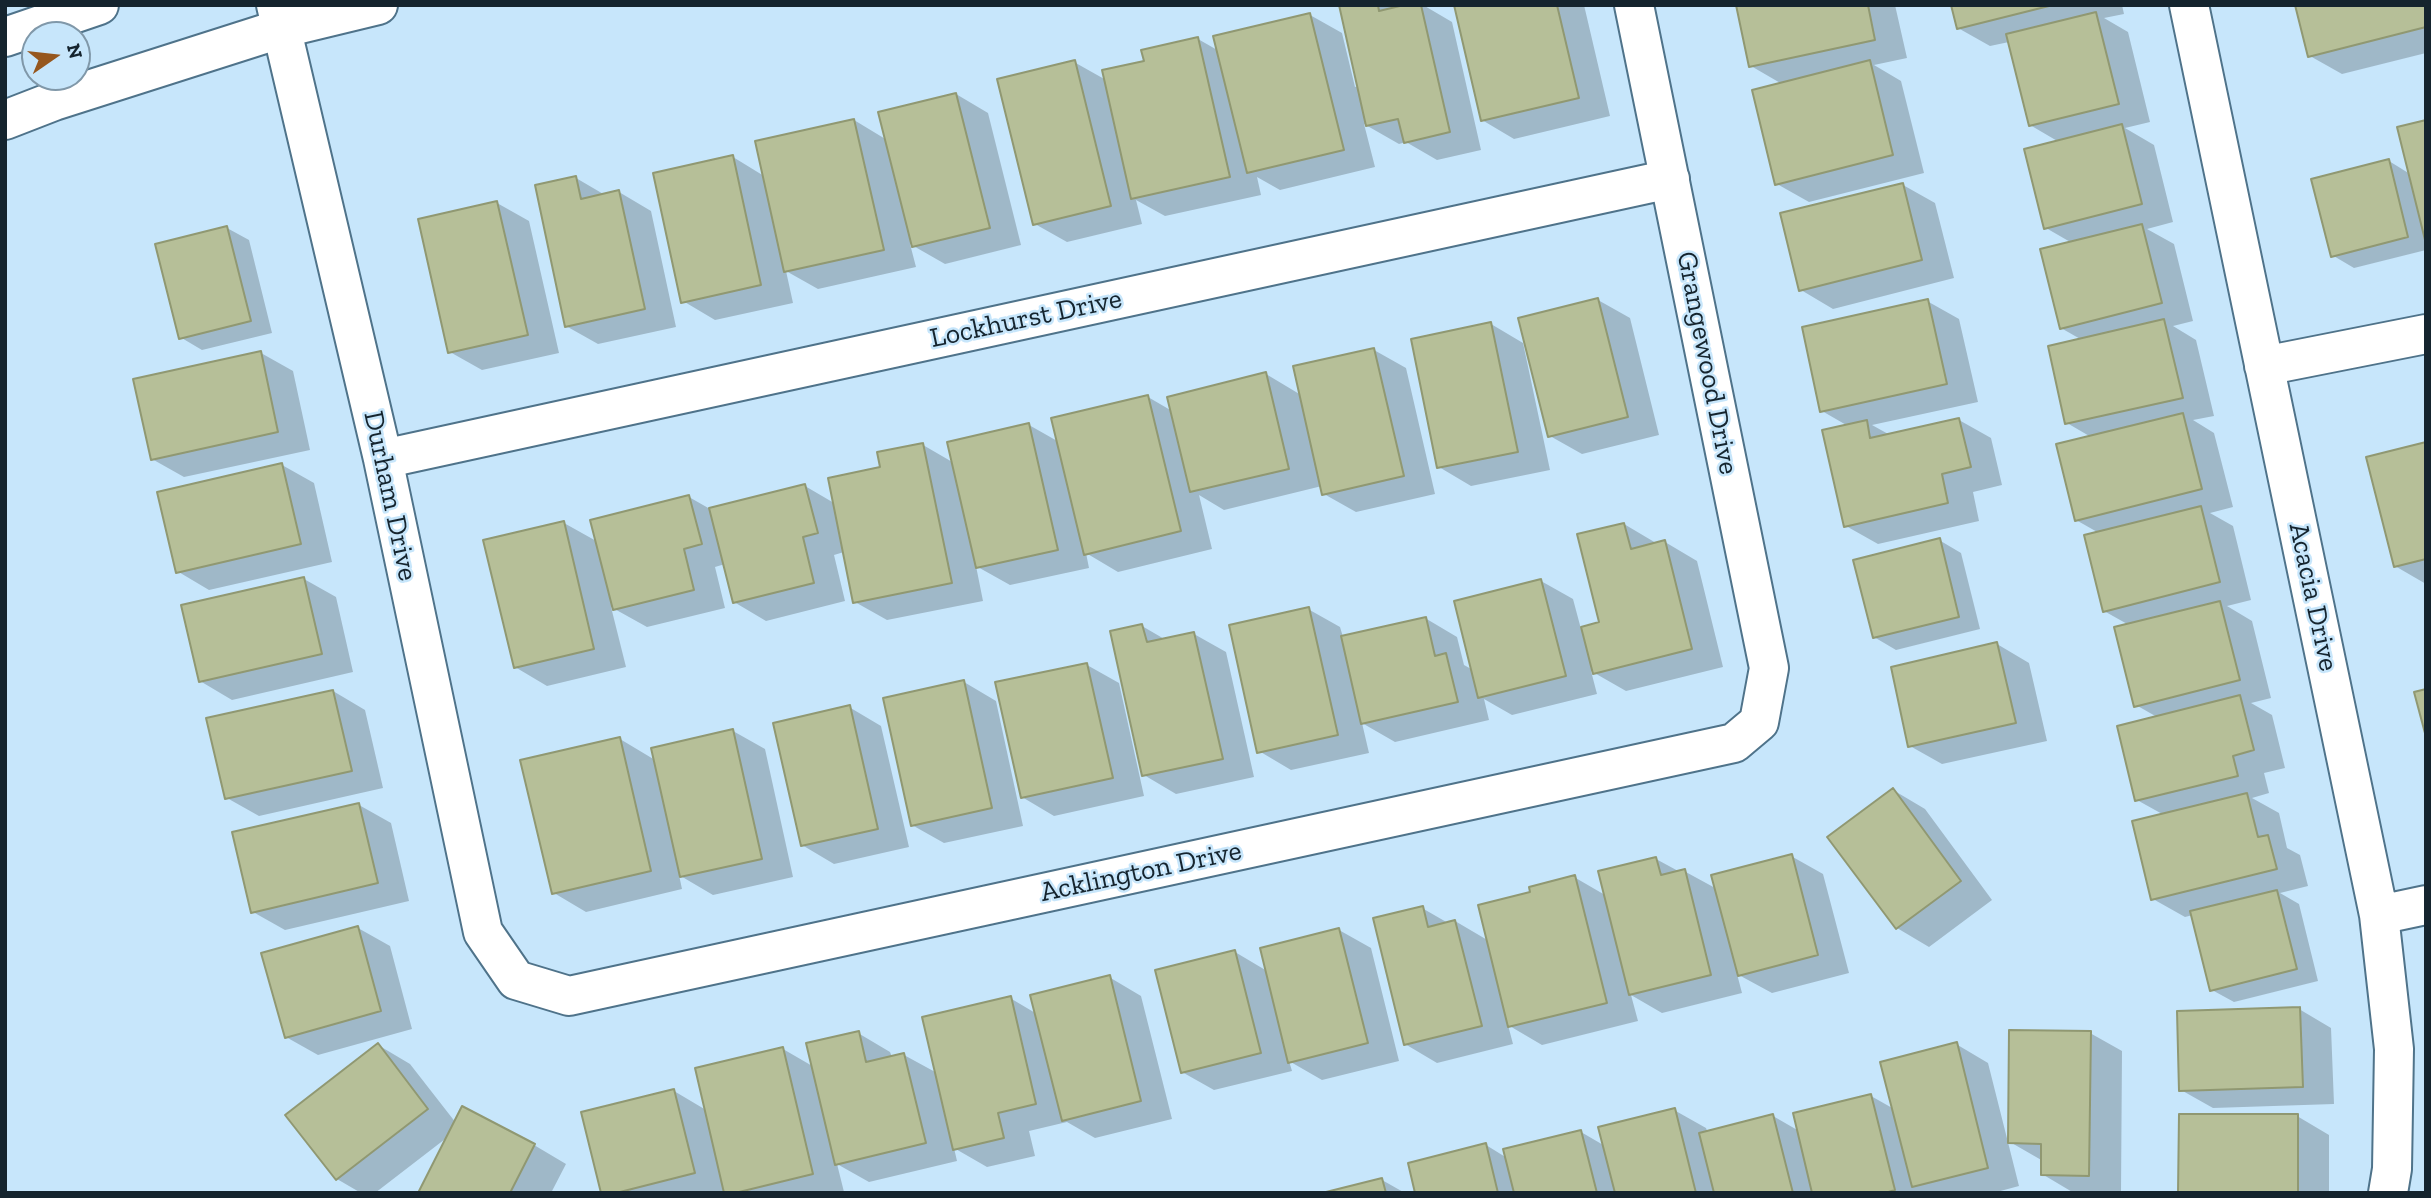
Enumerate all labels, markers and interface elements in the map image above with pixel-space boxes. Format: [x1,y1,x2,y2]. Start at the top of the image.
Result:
north arrow [21,21,91,91]
text: N [62,41,88,61]
street label: Grangewood Drive [1669,249,1745,477]
street label: Lockhurst Drive [927,282,1125,356]
street label: Durham Drive [356,408,424,584]
street label: Acacia Drive [2281,520,2345,674]
street label: Acklington Drive [1037,834,1245,910]

